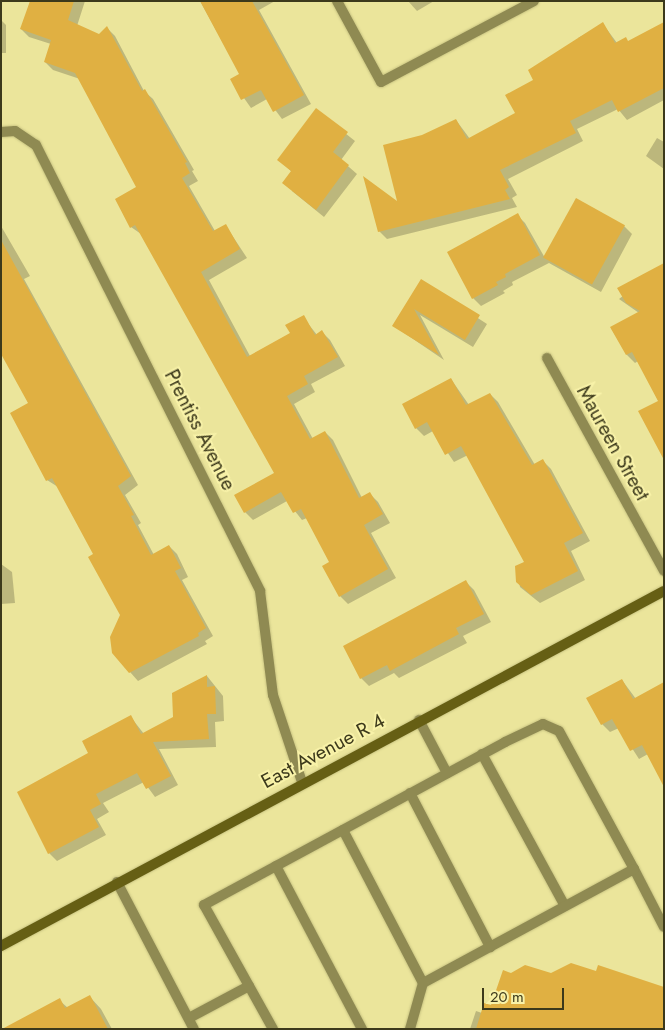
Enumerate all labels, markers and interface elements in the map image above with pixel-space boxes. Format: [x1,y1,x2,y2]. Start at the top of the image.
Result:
street label: Prentiss Avenue [159,366,241,494]
street label: Maureen Street [572,381,654,505]
street label: East Avenue R 4 [257,708,389,794]
scale bar [485,978,568,1010]
text: 20 m [490,986,524,1008]

